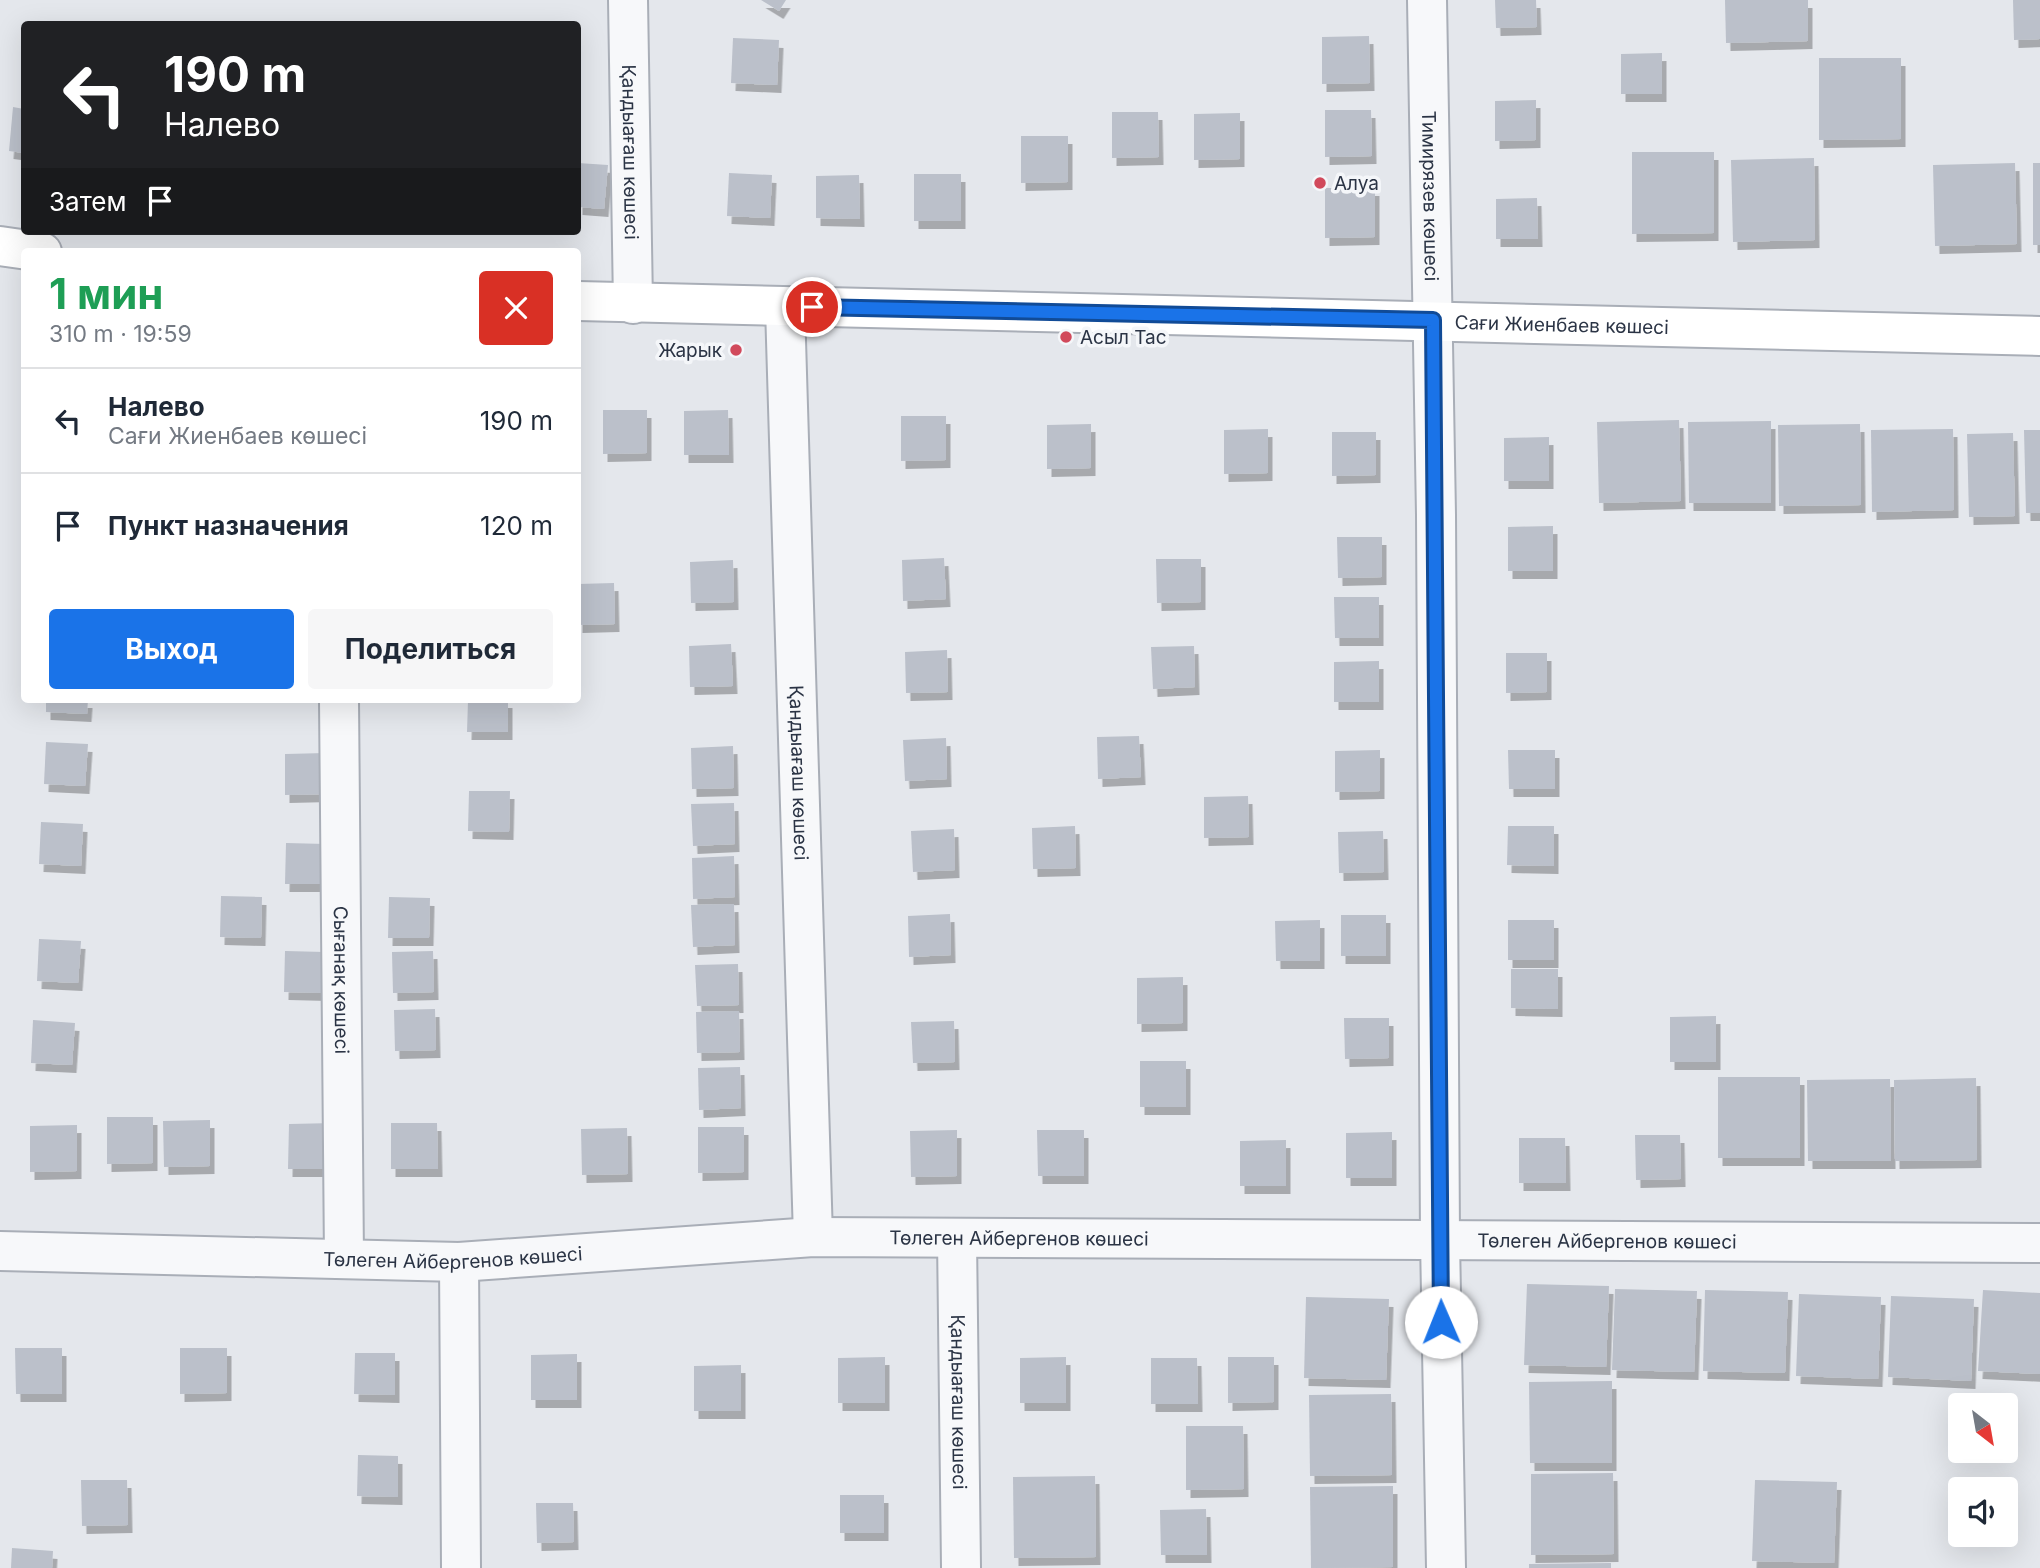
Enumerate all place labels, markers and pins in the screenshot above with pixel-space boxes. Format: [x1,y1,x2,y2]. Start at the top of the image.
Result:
place label: Алуа [1334,172,1379,195]
marker: Алуа [1312,175,1328,191]
pin [782,277,842,337]
place label: Асыл Тас [1080,326,1167,349]
marker: Асыл Тас [1058,329,1074,345]
place label: Жарык [658,339,723,362]
marker: Жарык [728,342,744,358]

